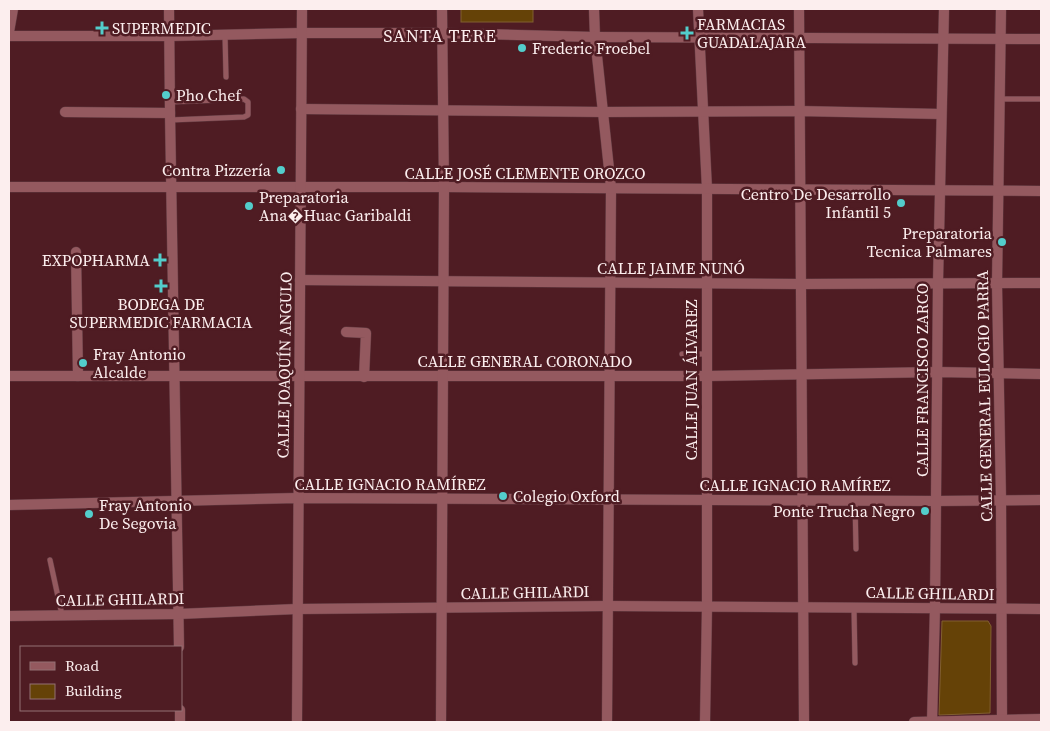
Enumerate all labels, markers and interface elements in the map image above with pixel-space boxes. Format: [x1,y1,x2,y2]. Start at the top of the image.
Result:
place label: FARMACIAS GUADALAJARA [697,13,807,53]
place label: SUPERMEDIC [112,17,211,39]
marker: SUPERMEDIC [96,22,108,34]
district label: SANTA TERE [383,23,497,48]
marker: FARMACIAS GUADALAJARA [681,27,693,39]
place label: Frederic Froebel [532,37,651,59]
marker: Frederic Froebel [516,42,528,54]
place label: Pho Chef [176,84,242,106]
marker: Pho Chef [160,89,172,101]
place label: Contra Pizzería [162,159,272,181]
street label: CALLE JOSÉ CLEMENTE OROZCO [404,162,646,184]
marker: Contra Pizzería [275,164,287,176]
place label: Centro De Desarrollo Infantil 5 [741,183,891,223]
place label: Preparatoria Ana�Huac Garibaldi [259,186,411,226]
marker: Centro De Desarrollo Infantil 5 [895,197,907,209]
marker: Preparatoria Ana�Huac Garibaldi [243,200,255,212]
place label: Preparatoria Tecnica Palmares [867,222,993,262]
marker: Preparatoria Tecnica Palmares [996,236,1008,248]
place label: EXPOPHARMA [42,249,150,271]
marker: EXPOPHARMA [154,254,166,266]
street label: CALLE JAIME NUNÓ [597,257,745,279]
street label: CALLE GENERAL EULOGIO PARRA [971,270,997,522]
street label: CALLE JOAQUÍN ANGULO [271,271,297,459]
marker: BODEGA DE SUPERMEDIC FARMACIA [155,280,167,292]
street label: CALLE FRANCISCO ZARCO [911,283,933,477]
place label: BODEGA DE SUPERMEDIC FARMACIA [70,293,253,333]
street label: CALLE JUAN ÁLVAREZ [680,299,702,461]
place label: Fray Antonio Alcalde [93,343,186,383]
street label: CALLE GENERAL CORONADO [418,350,632,372]
marker: Fray Antonio Alcalde [77,357,89,369]
street label: CALLE IGNACIO RAMÍREZ [295,473,486,495]
street label: CALLE IGNACIO RAMÍREZ [700,474,891,496]
place label: Colegio Oxford [513,485,620,507]
marker: Colegio Oxford [497,490,509,502]
place label: Fray Antonio De Segovia [99,494,192,534]
place label: Ponte Trucha Negro [773,500,915,522]
marker: Ponte Trucha Negro [919,505,931,517]
marker: Fray Antonio De Segovia [83,508,95,520]
street label: CALLE GHILARDI [460,580,590,604]
street label: CALLE GHILARDI [865,581,995,605]
street label: CALLE GHILARDI [55,587,185,611]
legend [20,646,182,711]
text: Road [65,655,99,676]
text: Building [65,680,122,701]

